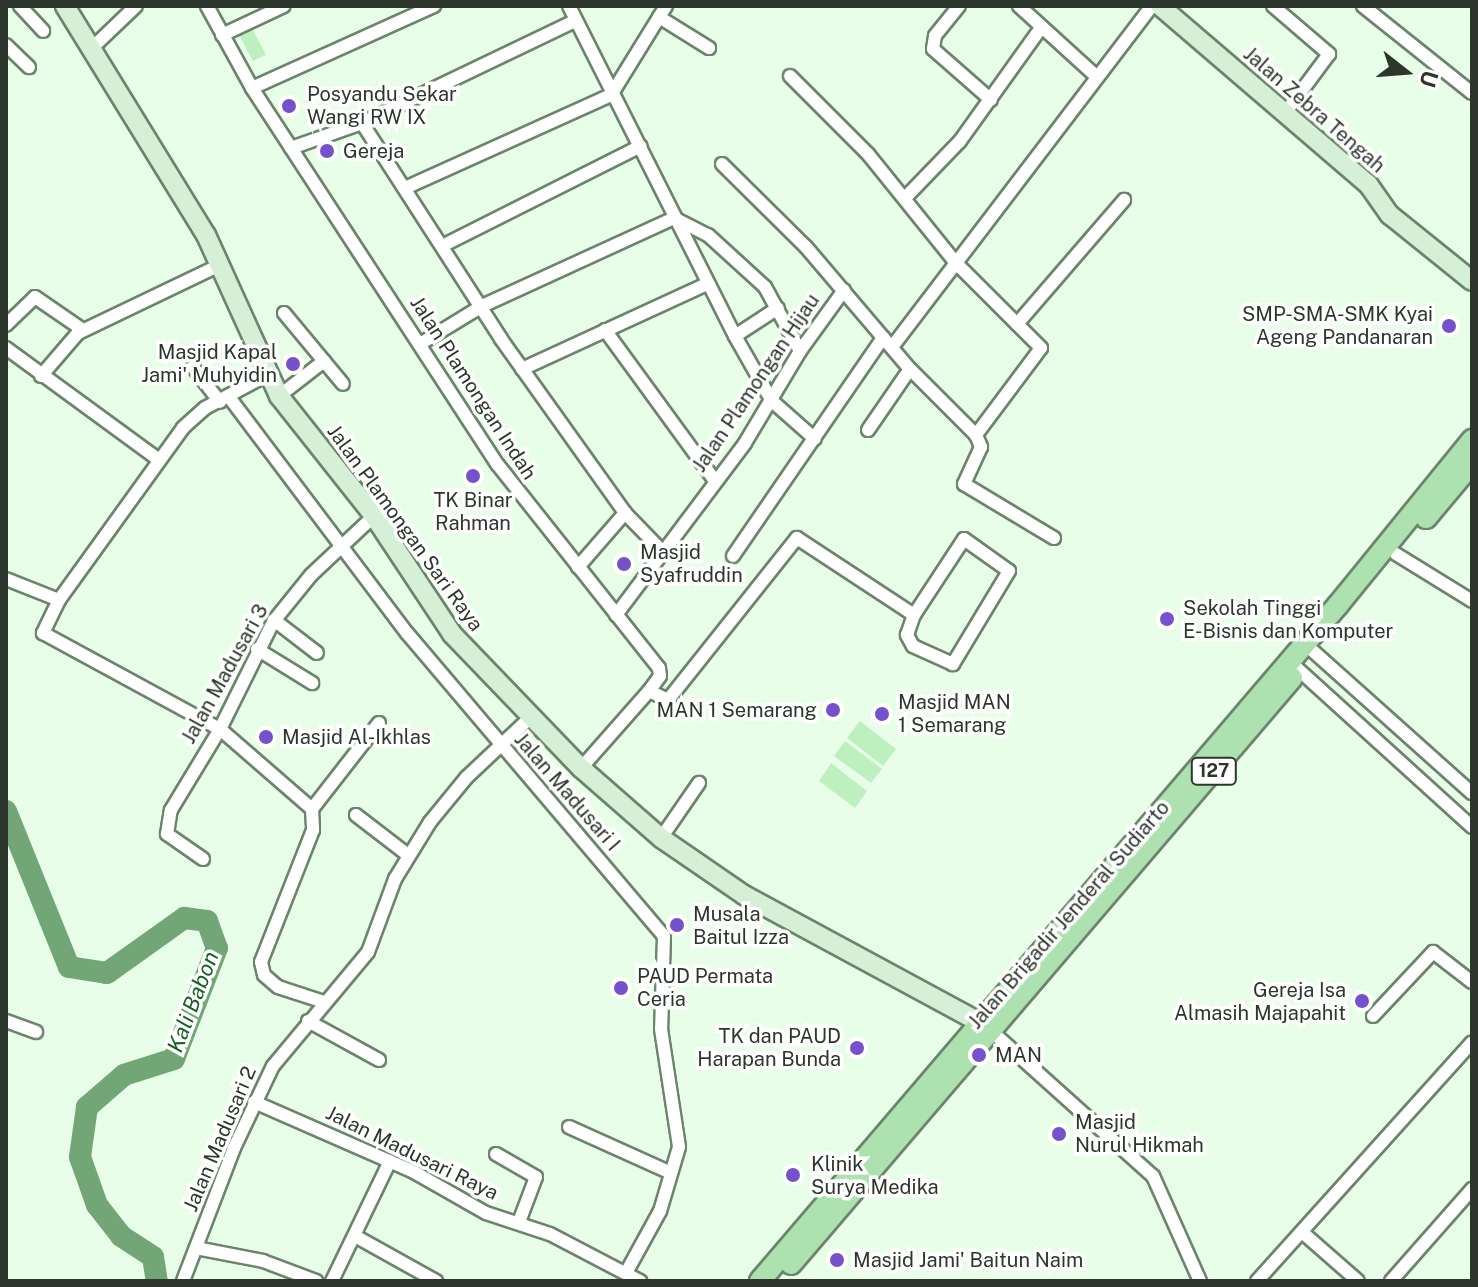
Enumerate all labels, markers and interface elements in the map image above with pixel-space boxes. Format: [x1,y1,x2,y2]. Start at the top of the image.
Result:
north arrow [1366,32,1446,112]
street label: Jalan Zebra Tengah [1238,42,1390,178]
text: U [1414,68,1444,90]
place label: Posyandu Sekar Wangi RW IX [307,82,457,129]
marker: Posyandu Sekar Wangi RW IX [278,95,300,117]
place label: Gereja [343,139,404,163]
marker: Gereja [318,142,336,160]
street label: Jalan Plamongan Hijau [687,289,825,477]
street label: Jalan Plamongan Indah [405,292,541,484]
place label: SMP-SMA-SMK Kyai Ageng Pandanaran [1242,302,1433,349]
marker: SMP-SMA-SMK Kyai Ageng Pandanaran [1440,317,1458,335]
place label: Masjid Kapal Jami' Muhyidin [141,340,277,387]
marker: Masjid Kapal Jami' Muhyidin [284,355,302,373]
street label: Jalan Plamongan Sari Raya [322,420,488,636]
marker: TK Binar Rahman [464,467,482,485]
place label: TK Binar Rahman [433,488,513,535]
place label: Masjid Syafruddin [640,540,743,587]
marker: Masjid Syafruddin [615,555,633,573]
place label: Sekolah Tinggi E-Bisnis dan Komputer [1183,596,1394,643]
street label: Jalan Madusari 3 [177,600,273,748]
marker: Sekolah Tinggi E-Bisnis dan Komputer [1158,610,1176,628]
place label: Masjid MAN 1 Semarang [898,690,1011,737]
place label: MAN 1 Semarang [657,698,817,722]
marker: MAN 1 Semarang [824,701,842,719]
marker: Masjid MAN 1 Semarang [873,705,891,723]
place label: Masjid Al-Ikhlas [282,725,431,749]
marker: Masjid Al-Ikhlas [257,728,275,746]
street label: Jalan Madusari I [509,728,625,856]
road number: 127 [1190,757,1238,785]
street label: Jalan Brigadir Jenderal Sudiarto [963,796,1175,1034]
place label: Musala Baitul Izza [693,902,789,949]
marker: Musala Baitul Izza [668,916,686,934]
water label: Kali Babon [162,948,224,1056]
place label: PAUD Permata Ceria [637,964,773,1011]
place label: Gereja Isa Almasih Majapahit [1174,978,1346,1025]
marker: PAUD Permata Ceria [612,979,630,997]
marker: Gereja Isa Almasih Majapahit [1353,992,1371,1010]
place label: TK dan PAUD Harapan Bunda [697,1024,841,1071]
marker: TK dan PAUD Harapan Bunda [848,1039,866,1057]
place label: MAN [995,1043,1042,1067]
marker: MAN [970,1046,988,1064]
street label: Jalan Madusari 2 [179,1063,261,1215]
street label: Jalan Madusari Raya [322,1101,502,1205]
place label: Masjid Nurul Hikmah [1075,1110,1204,1157]
marker: Masjid Nurul Hikmah [1050,1125,1068,1143]
place label: Klinik Surya Medika [811,1152,939,1199]
marker: Klinik Surya Medika [782,1164,804,1186]
place label: Masjid Jami' Baitun Naim [853,1248,1083,1272]
marker: Masjid Jami' Baitun Naim [828,1251,846,1269]

